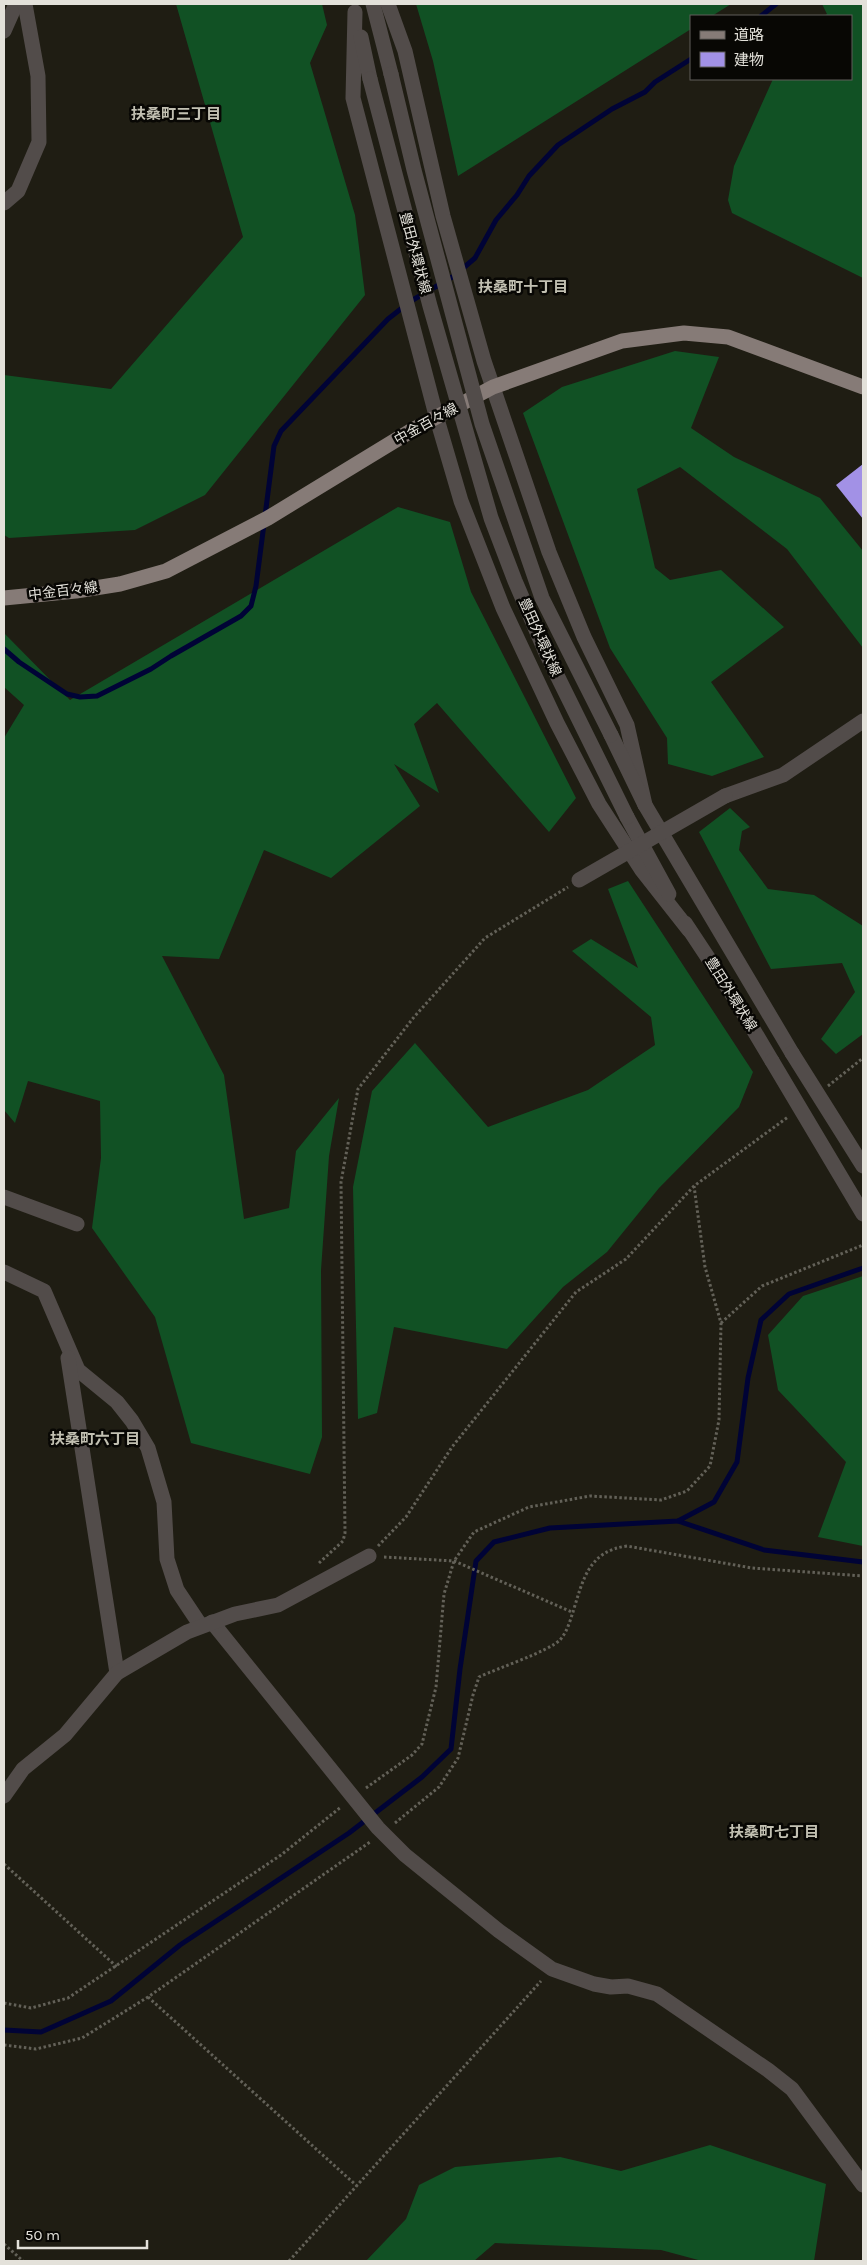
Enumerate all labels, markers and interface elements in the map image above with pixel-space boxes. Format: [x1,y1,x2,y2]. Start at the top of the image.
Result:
legend [690,15,852,80]
text: 道路 [734,26,764,44]
text: 建物 [734,51,764,69]
district label: 扶桑町三丁目 [131,105,221,123]
street label: 豊田外環状線 [396,210,434,296]
district label: 扶桑町十丁目 [478,278,568,296]
street label: 中金百々線 [391,400,461,448]
street label: 中金百々線 [27,578,99,604]
street label: 豊田外環状線 [515,595,565,679]
street label: 豊田外環状線 [702,954,760,1034]
district label: 扶桑町六丁目 [50,1430,140,1448]
district label: 扶桑町七丁目 [729,1823,819,1841]
scale bar [18,2218,146,2250]
text: 50 m [25,2226,60,2244]

